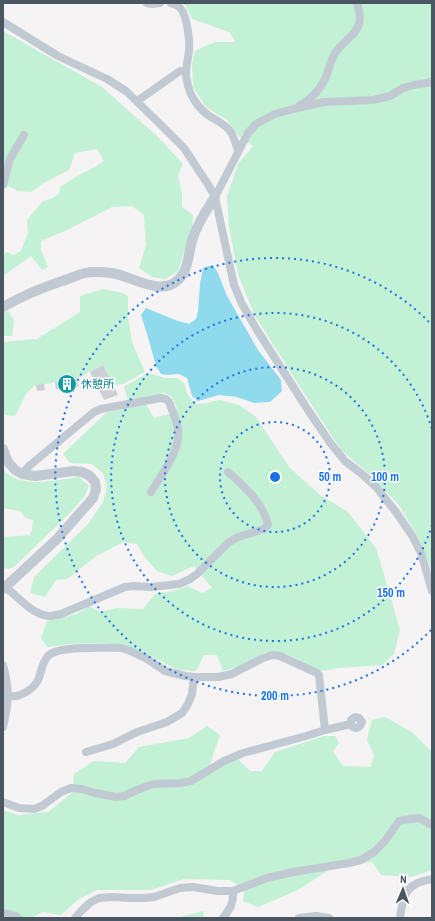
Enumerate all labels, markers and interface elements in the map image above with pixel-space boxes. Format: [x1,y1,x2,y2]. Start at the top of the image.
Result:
building icon: 休憩所 [56,373,78,395]
place label: 休憩所 [81,377,115,391]
text: 50 m [319,469,341,485]
text: 100 m [371,469,399,485]
centre of rings [268,470,282,484]
text: 150 m [377,585,405,601]
text: 200 m [261,688,289,704]
north arrow [383,869,423,909]
text: N [400,872,407,886]

